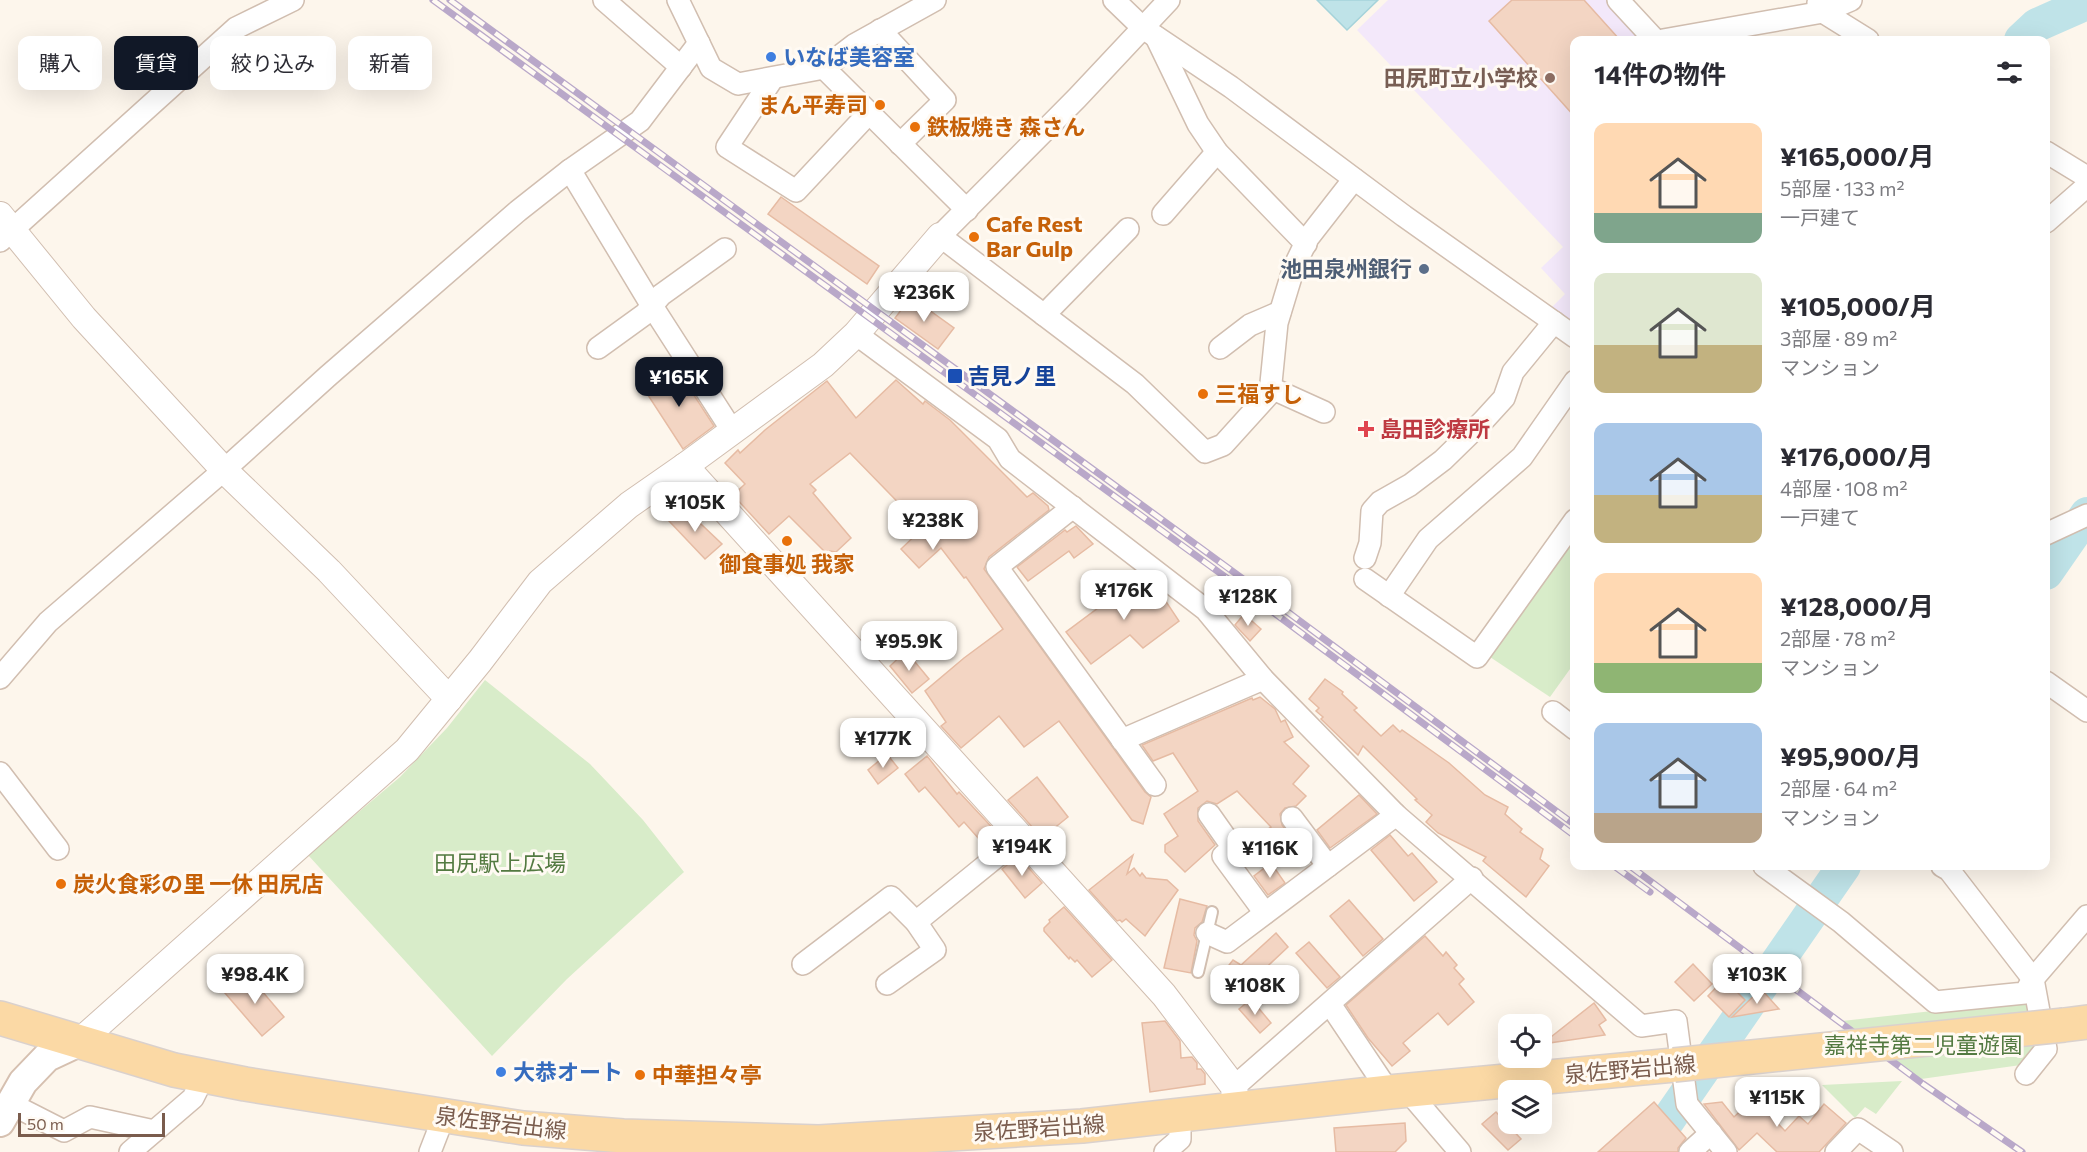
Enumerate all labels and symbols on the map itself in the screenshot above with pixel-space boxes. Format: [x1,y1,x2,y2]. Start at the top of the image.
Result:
place label: いなば美容室 [783,43,915,70]
marker: いなば美容室 [764,50,778,64]
place label: 田尻町立小学校 [1384,64,1538,91]
marker: 田尻町立小学校 [1543,71,1557,85]
place label: まん平寿司 [758,91,868,118]
marker: まん平寿司 [873,98,887,112]
place label: 鉄板焼き 森さん [927,113,1085,140]
marker: 鉄板焼き 森さん [908,120,922,134]
place label: Cafe Rest Bar Gulp [986,210,1082,262]
marker: Cafe Rest Bar Gulp [967,230,981,244]
place label: 池田泉州銀行 [1280,255,1412,282]
marker: 池田泉州銀行 [1417,262,1431,276]
pin: ¥236K [882,272,966,323]
pin: ¥165K [637,357,721,408]
place label: 吉見ノ里 [968,362,1056,389]
marker: 吉見ノ里 [946,367,964,385]
place label: 三福すし [1215,380,1303,407]
marker: 三福すし [1196,387,1210,401]
place label: 島田診療所 [1380,415,1490,442]
marker: 島田診療所 [1357,420,1375,438]
pin: ¥105K [653,482,737,533]
pin: ¥238K [891,500,975,551]
marker: 御食事処 我家 [780,534,794,548]
place label: 御食事処 我家 [719,550,855,577]
pin: ¥176K [1082,570,1166,621]
pin: ¥128K [1206,576,1290,627]
pin: ¥95.9K [860,621,958,672]
pin: ¥177K [841,718,925,769]
pin: ¥194K [980,826,1064,877]
pin: ¥116K [1228,828,1312,879]
park label: 田尻駅上広場 [434,849,566,876]
place label: 炭火食彩の里 一休 田尻店 [73,870,323,897]
marker: 炭火食彩の里 一休 田尻店 [54,877,68,891]
pin: ¥98.4K [206,954,304,1005]
pin: ¥103K [1715,954,1799,1005]
pin: ¥108K [1213,965,1297,1016]
park label: 嘉祥寺第二児童遊園 [1824,1031,2022,1058]
street label: 泉佐野岩出線 [1563,1049,1697,1088]
place label: 大恭オート [513,1058,623,1085]
place label: 中華担々亭 [652,1061,762,1088]
marker: 大恭オート [494,1065,508,1079]
marker: 中華担々亭 [633,1068,647,1082]
pin: ¥115K [1735,1077,1819,1128]
street label: 泉佐野岩出線 [434,1101,568,1144]
street label: 泉佐野岩出線 [972,1109,1106,1146]
scale bar [18,1110,165,1138]

